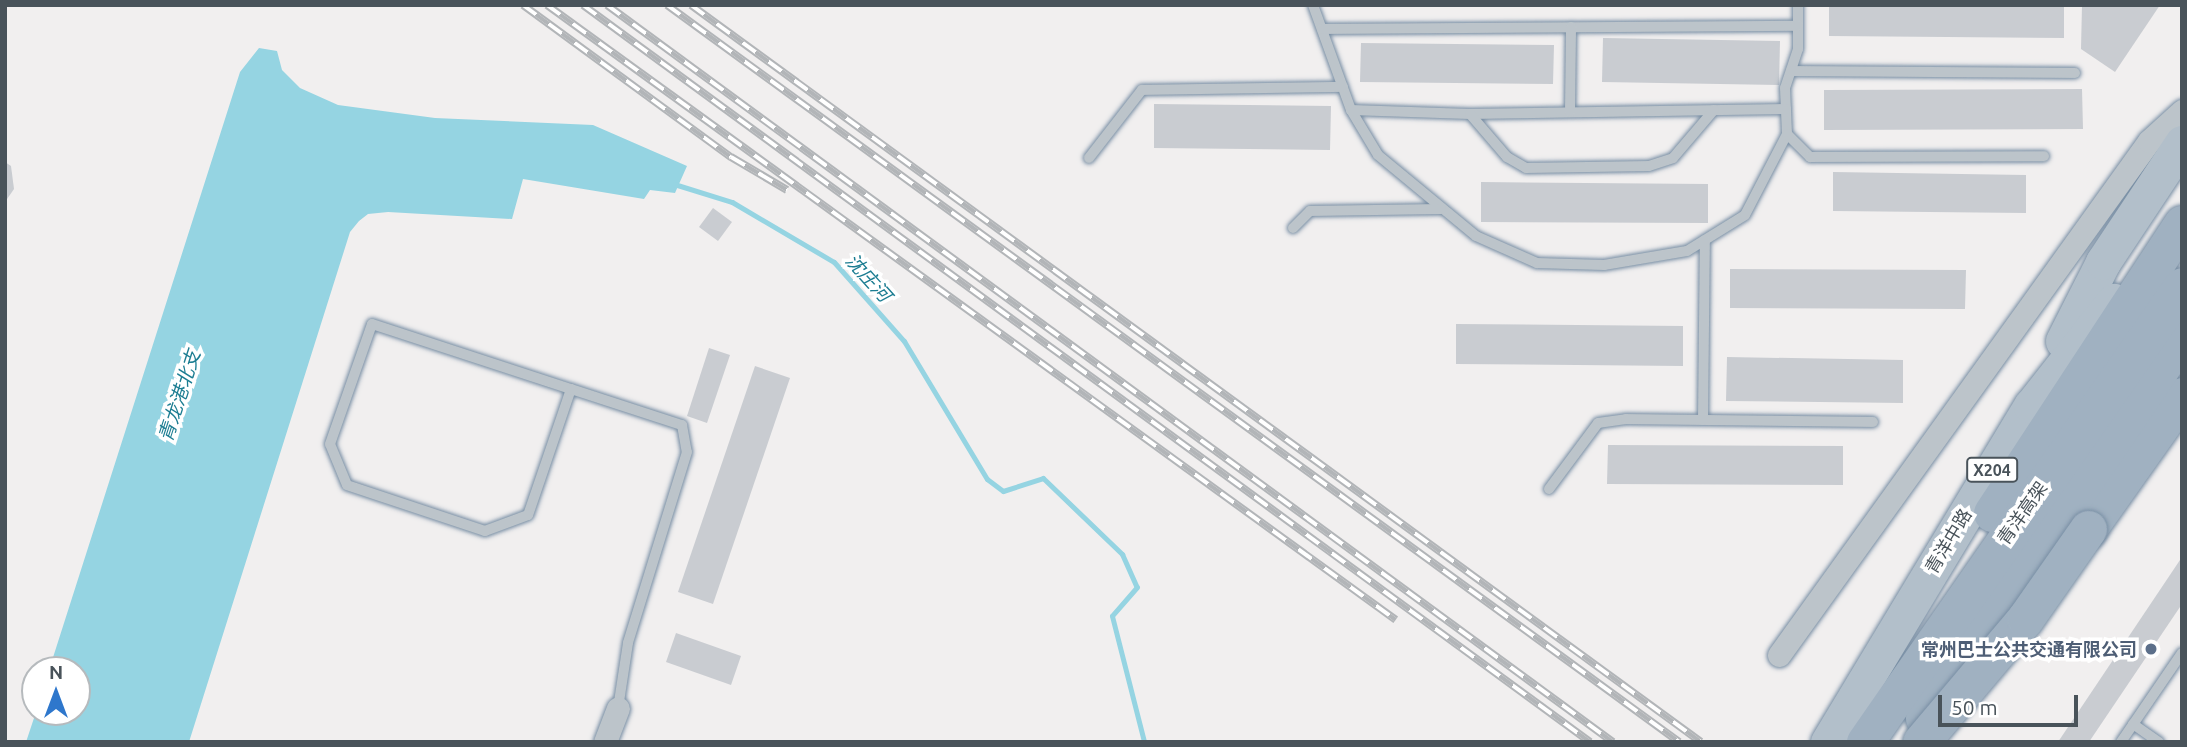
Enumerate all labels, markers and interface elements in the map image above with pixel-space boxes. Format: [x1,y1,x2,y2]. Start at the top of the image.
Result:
water label: 沈庄河 [840,249,896,307]
water label: 青龙港北支 [154,347,206,445]
road number: X204 [1966,457,2018,482]
street label: 青洋高架 [1993,477,2051,549]
street label: 青洋中路 [1920,505,1976,577]
place label: 常州巴士公共交通有限公司 [1921,638,2137,660]
marker: 常州巴士公共交通有限公司 [2143,641,2159,657]
north arrow [21,656,91,726]
text: N [49,661,63,683]
scale bar [1942,680,2082,724]
text: 50 m [1951,695,1998,719]

